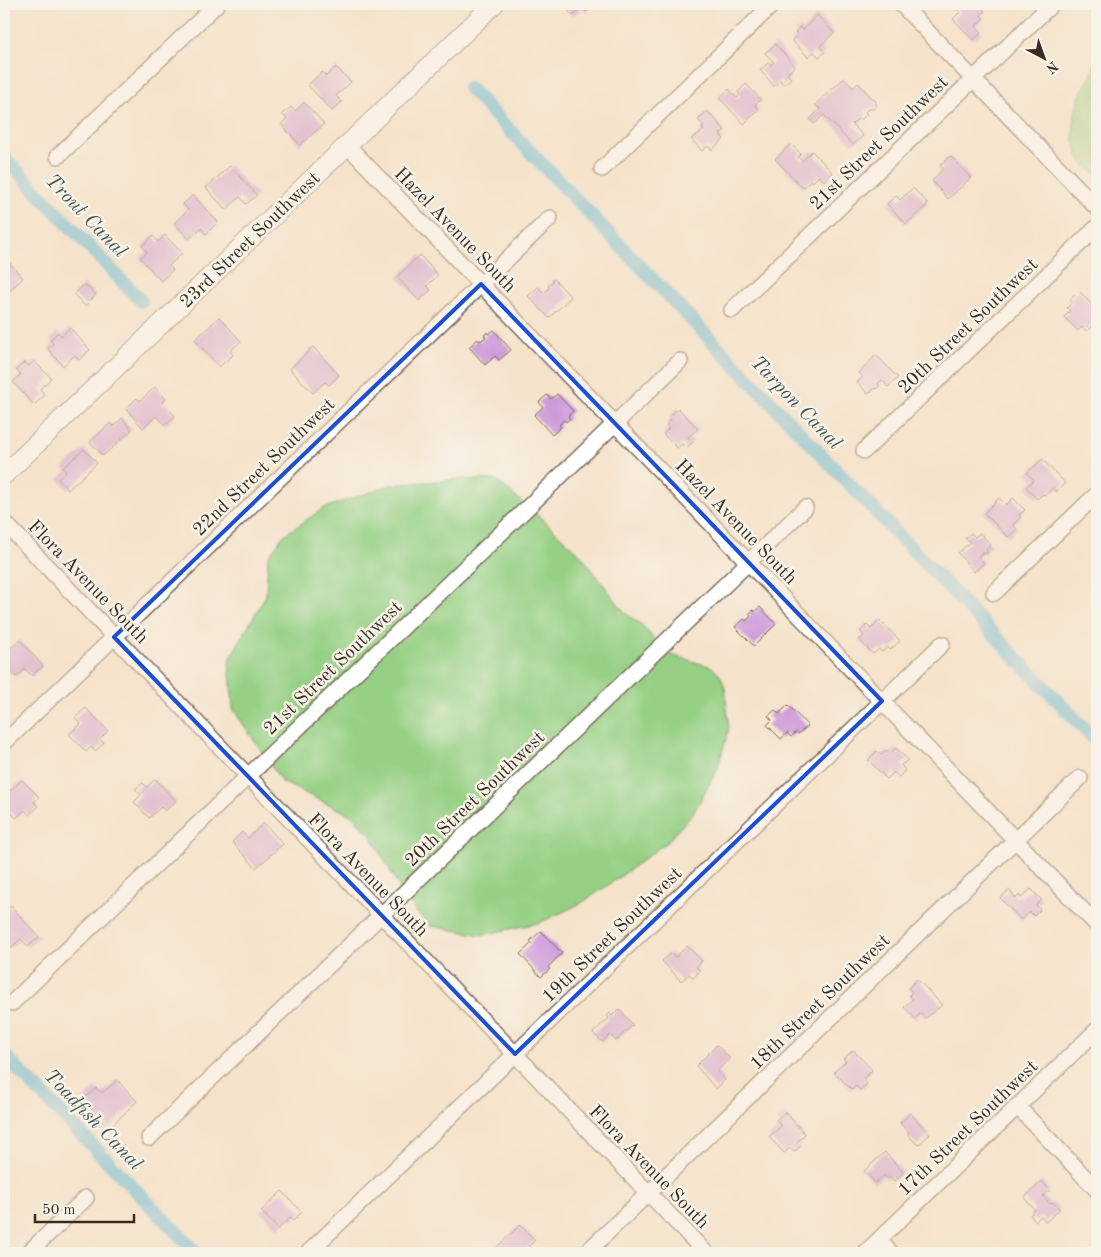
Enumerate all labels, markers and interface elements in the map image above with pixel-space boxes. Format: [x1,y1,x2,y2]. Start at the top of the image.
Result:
north arrow [1018,32,1068,82]
text: N [1043,58,1061,76]
street label: 21st Street Southwest [807,73,952,214]
street label: Hazel Avenue South [390,164,519,297]
street label: 23rd Street Southwest [177,169,324,312]
water label: Trout Canal [41,171,130,262]
street label: 20th Street Southwest [895,255,1042,398]
water label: Tarpon Canal [746,353,845,454]
street label: 22nd Street Southwest [190,395,339,540]
street label: Hazel Avenue South [671,456,800,589]
street label: Flora Avenue South [23,517,151,648]
street label: 21st Street Southwest [261,598,406,739]
street label: 20th Street Southwest [402,728,549,871]
street label: Flora Avenue South [303,810,431,941]
street label: 19th Street Southwest [539,864,686,1007]
street label: 18th Street Southwest [747,931,894,1074]
street label: 17th Street Southwest [895,1057,1042,1200]
water label: Toadfish Canal [40,1066,146,1175]
street label: Flora Avenue South [584,1102,712,1233]
scale bar [35,1192,134,1224]
text: 50 m [42,1203,76,1218]

